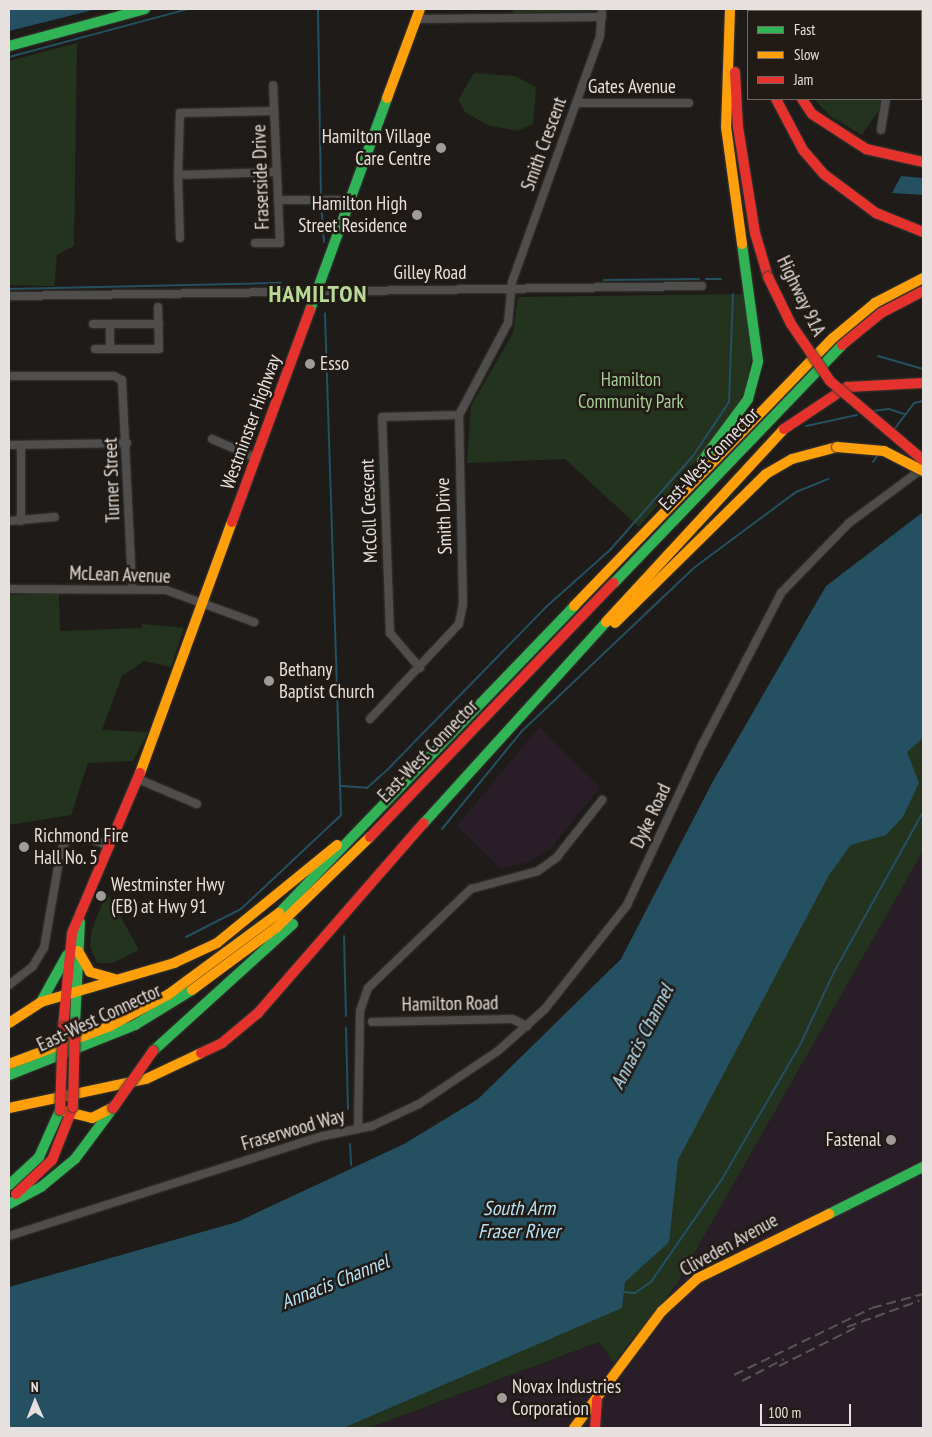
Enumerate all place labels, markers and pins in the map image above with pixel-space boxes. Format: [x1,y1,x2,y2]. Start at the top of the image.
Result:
place label: Hamilton Village Care Centre [321,126,431,170]
marker: Hamilton Village Care Centre [435,142,447,154]
place label: Hamilton High Street Residence [298,193,407,237]
marker: Hamilton High Street Residence [411,209,423,221]
place label: Esso [320,353,349,375]
marker: Esso [304,358,316,370]
place label: Bethany Baptist Church [279,659,374,703]
marker: Bethany Baptist Church [263,675,275,687]
place label: Richmond Fire Hall No. 5 [34,825,129,869]
marker: Richmond Fire Hall No. 5 [18,841,30,853]
place label: Westminster Hwy (EB) at Hwy 91 [111,874,225,918]
marker: Westminster Hwy (EB) at Hwy 91 [95,890,107,902]
place label: Fastenal [826,1129,881,1151]
marker: Fastenal [885,1134,897,1146]
place label: Novax Industries Corporation [512,1376,622,1420]
marker: Novax Industries Corporation [496,1392,508,1404]

